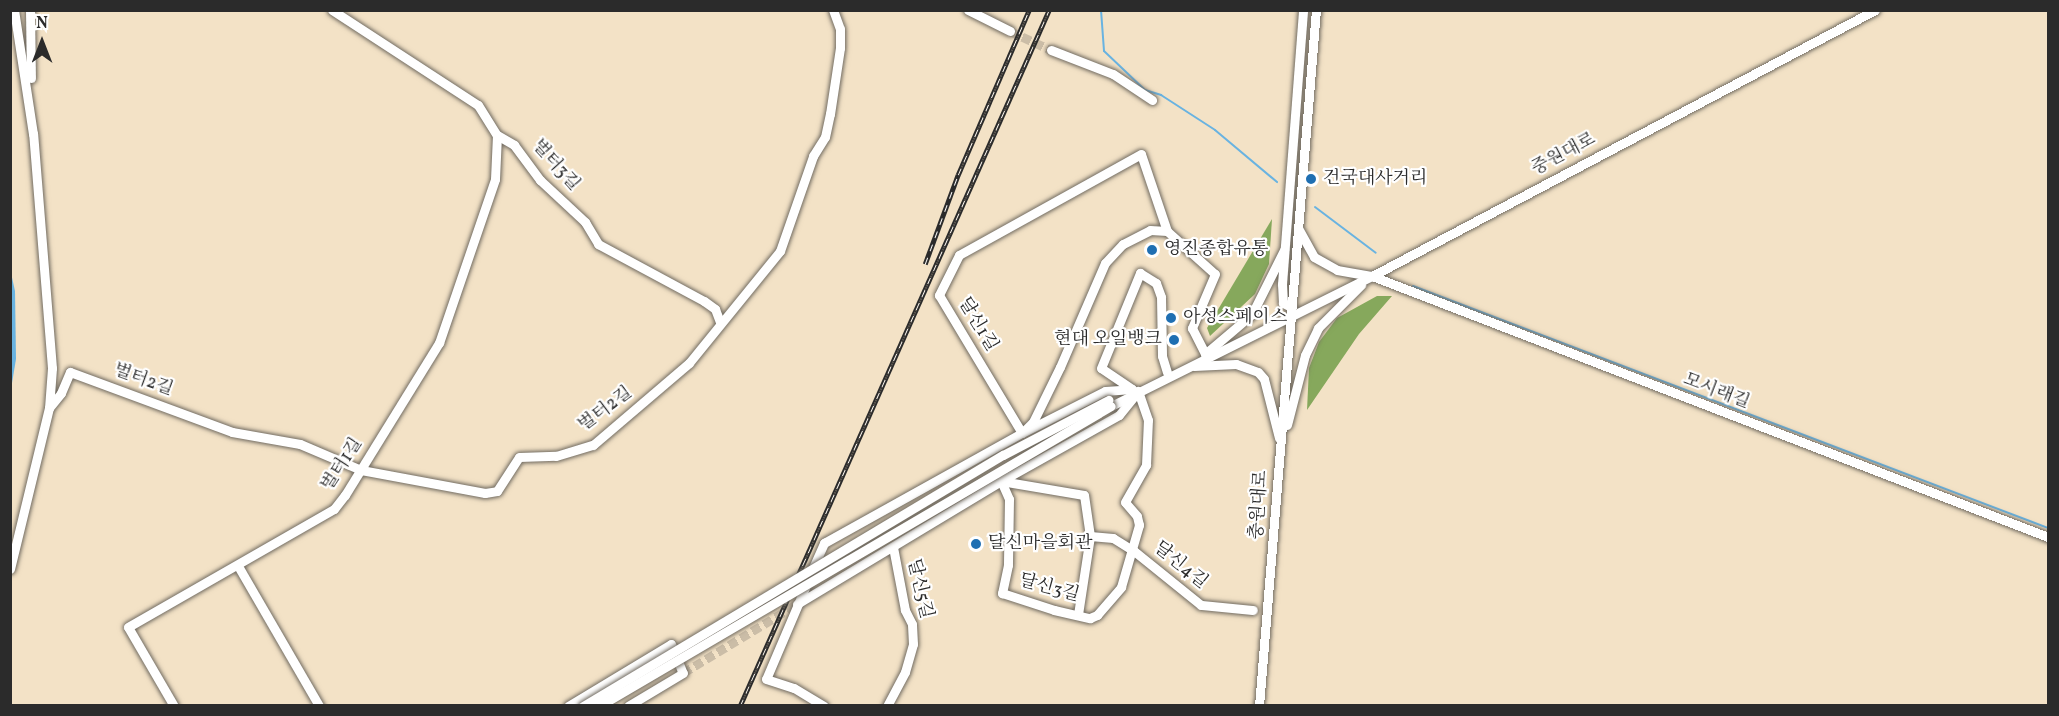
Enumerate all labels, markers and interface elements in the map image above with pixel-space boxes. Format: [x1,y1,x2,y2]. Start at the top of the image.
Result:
north arrow [12,12,72,72]
text: N [36,13,48,35]
street label: 중원대로 [1528,129,1600,181]
street label: 벌터3길 [526,136,584,196]
place label: 건국대사거리 [1323,168,1427,190]
marker: 건국대사거리 [1304,172,1318,186]
place label: 영진종합유통 [1164,239,1268,261]
marker: 영진종합유통 [1145,243,1159,257]
street label: 달신1길 [953,294,1001,356]
place label: 아성스페이스 [1183,307,1287,329]
marker: 아성스페이스 [1164,311,1178,325]
place label: 현대 오일뱅크 [1054,329,1162,351]
marker: 현대 오일뱅크 [1167,333,1181,347]
street label: 벌터2길 [110,360,176,402]
street label: 모시래길 [1680,369,1752,415]
street label: 벌터2길 [575,383,637,437]
street label: 벌터1길 [318,434,368,496]
street label: 충원대로 [1247,470,1273,540]
place label: 달신마을회관 [988,533,1092,555]
marker: 달신마을회관 [969,537,983,551]
street label: 달신4길 [1149,538,1211,594]
street label: 달신5길 [902,557,936,621]
street label: 달신3길 [1017,571,1081,607]

